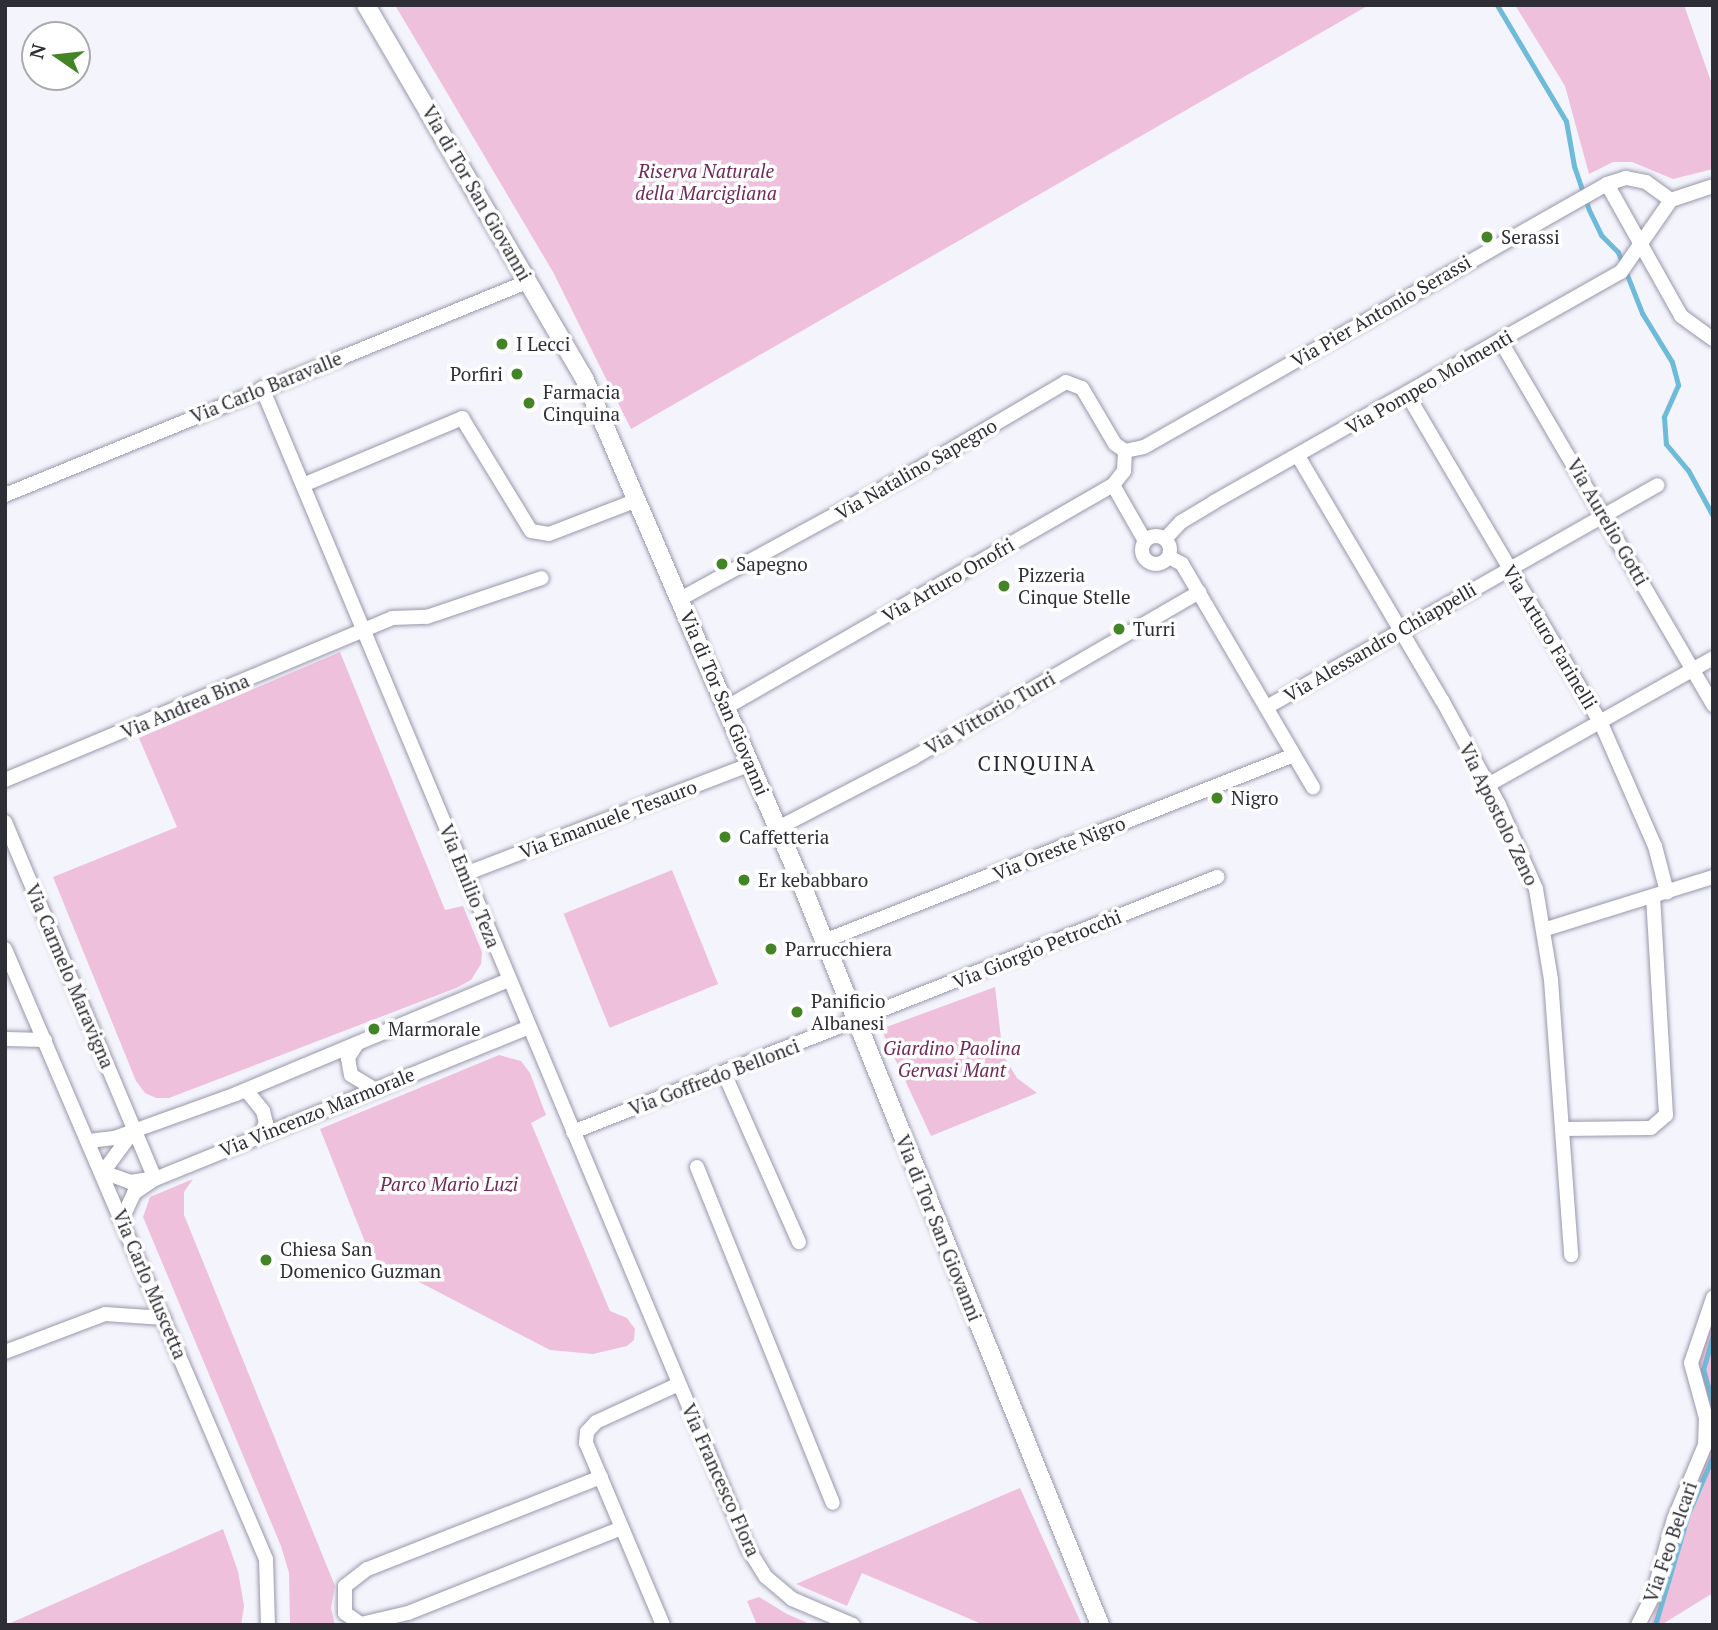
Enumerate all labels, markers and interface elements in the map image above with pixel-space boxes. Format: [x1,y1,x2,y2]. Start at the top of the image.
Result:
north arrow [21,21,91,91]
text: N [23,41,51,61]
street label: Via di Tor San Giovanni [417,101,537,285]
park label: Riserva Naturale della Marcigliana [635,160,777,204]
place label: Serassi [1501,226,1560,248]
marker: Serassi [1479,229,1495,245]
street label: Via Pier Antonio Serassi [1287,250,1475,372]
street label: Via Pompeo Molmenti [1342,325,1516,439]
place label: I Lecci [516,333,570,355]
marker: I Lecci [494,336,510,352]
street label: Via Carlo Baravalle [187,346,345,428]
place label: Porfiri [450,363,503,385]
marker: Porfiri [509,366,525,382]
place label: Farmacia Cinquina [543,381,620,425]
marker: Farmacia Cinquina [521,395,537,411]
street label: Via Natalino Sapegno [831,413,1001,525]
street label: Via Aurelio Gotti [1562,454,1654,590]
street label: Via Arturo Onofri [878,533,1018,627]
place label: Sapegno [736,553,808,575]
marker: Sapegno [714,556,730,572]
street label: Via Arturo Farinelli [1498,561,1602,713]
place label: Pizzeria Cinque Stelle [1018,564,1131,608]
marker: Pizzeria Cinque Stelle [996,578,1012,594]
street label: Via Alessandro Chiappelli [1280,578,1480,706]
street label: Via di Tor San Giovanni [676,607,774,799]
place label: Turri [1133,618,1175,640]
marker: Turri [1111,621,1127,637]
street label: Via Vittorio Turri [921,666,1059,760]
street label: Via Andrea Bina [117,669,253,743]
street label: Via Apostolo Zeno [1455,739,1543,889]
district label: CINQUINA [978,750,1096,776]
street label: Via Emanuele Tesauro [516,775,700,863]
place label: Nigro [1231,787,1278,809]
marker: Nigro [1209,790,1225,806]
street label: Via Oreste Nigro [989,811,1129,885]
street label: Via Emilio Teza [435,821,505,951]
place label: Caffetteria [739,826,829,848]
marker: Caffetteria [717,829,733,845]
place label: Er kebabbaro [758,869,868,891]
marker: Er kebabbaro [736,872,752,888]
street label: Via Carmelo Maravigna [21,880,119,1072]
street label: Via Giorgio Petrocchi [949,905,1125,993]
place label: Parrucchiera [785,938,892,960]
marker: Parrucchiera [763,941,779,957]
place label: Panificio Albanesi [811,990,885,1034]
marker: Panificio Albanesi [789,1004,805,1020]
place label: Marmorale [388,1018,480,1040]
marker: Marmorale [366,1021,382,1037]
street label: Via Goffredo Bellonci [625,1034,803,1120]
park label: Giardino Paolina Gervasi Mant [883,1037,1021,1081]
street label: Via Vincenzo Marmorale [216,1062,418,1162]
street label: Via di Tor San Giovanni [891,1131,987,1325]
park label: Parco Mario Luzi [380,1173,518,1195]
street label: Via Carlo Muscetta [108,1206,192,1362]
place label: Chiesa San Domenico Guzman [280,1238,441,1282]
marker: Chiesa San Domenico Guzman [258,1252,274,1268]
street label: Via Francesco Flora [677,1400,765,1560]
street label: Via Feo Belcari [1639,1479,1701,1605]

